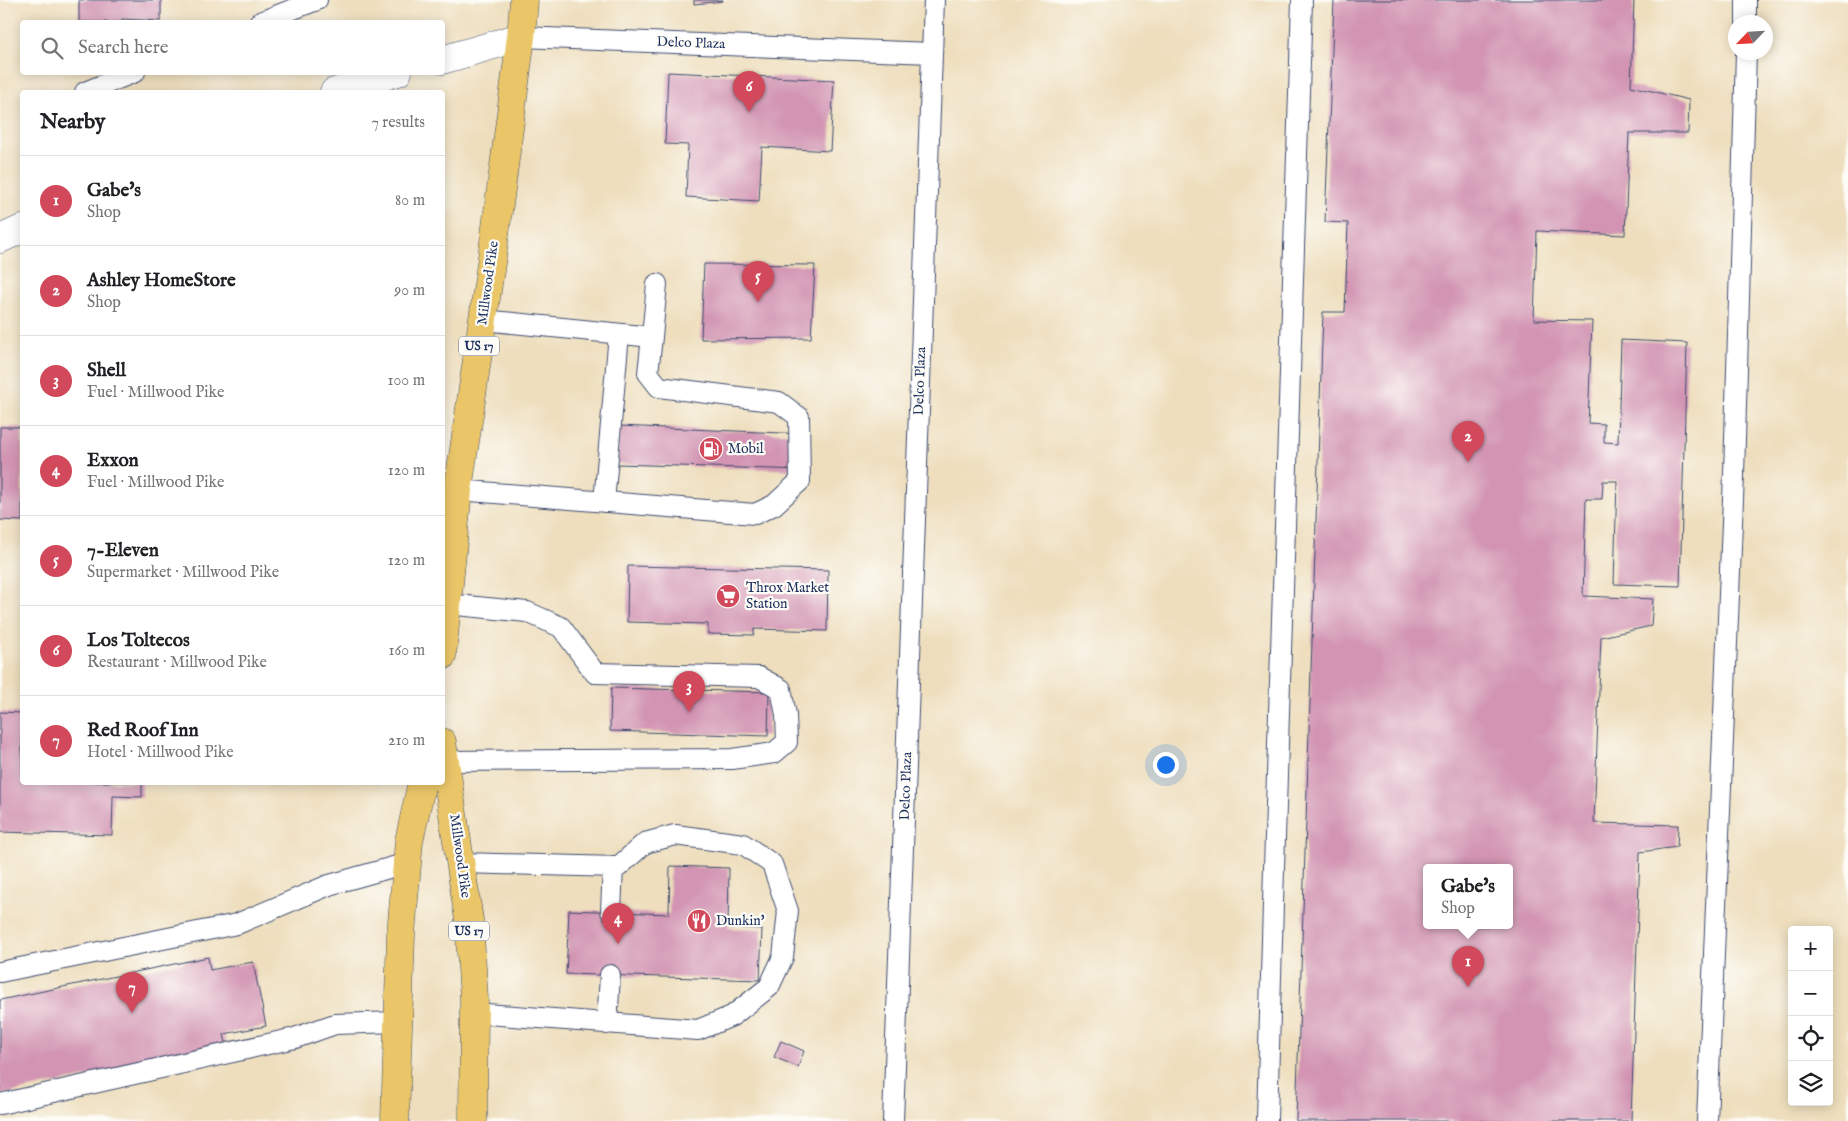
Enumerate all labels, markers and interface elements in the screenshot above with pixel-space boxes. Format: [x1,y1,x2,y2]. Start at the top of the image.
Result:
north arrow [1728,15,1773,60]
search box [20,20,445,75]
street label: Delco Plaza [656,33,727,53]
icon: search [38,34,66,62]
text: Search here [78,36,169,60]
pin: 6 [733,71,765,112]
text: Nearby [40,109,105,136]
text: 7 results [371,113,425,133]
text: Gabe's [87,179,141,203]
text: 1 [53,191,59,211]
text: 80 m [395,191,425,211]
text: Shop [87,203,121,223]
street label: Millwood Pike [473,239,503,326]
pin: 5 [742,261,774,302]
text: Ashley HomeStore [87,269,236,293]
text: 2 [52,281,60,301]
text: 90 m [394,281,425,301]
text: Shop [87,293,121,313]
road number: US 17 [459,336,499,356]
street label: Delco Plaza [910,345,930,416]
text: Shell [87,359,126,383]
text: 3 [53,371,59,391]
text: 100 m [388,371,425,391]
text: Fuel · Millwood Pike [87,383,224,403]
pin: 2 [1452,421,1484,462]
fuel station icon: Mobil [698,436,724,462]
place label: Mobil [728,440,764,458]
text: Exxon [87,449,139,473]
text: 4 [52,461,60,481]
text: 120 m [388,461,425,481]
text: Fuel · Millwood Pike [87,473,224,493]
text: 7-Eleven [87,539,159,563]
text: 5 [53,551,59,571]
text: 120 m [388,551,425,571]
text: Supermarket · Millwood Pike [87,563,279,583]
place label: Throx Market Station [746,579,829,613]
supermarket icon: Throx Market Station [715,583,741,609]
text: Los Toltecos [87,629,190,653]
text: 6 [53,641,59,661]
text: 160 m [389,641,425,661]
text: Restaurant · Millwood Pike [87,653,267,673]
pin: 3 [673,671,705,712]
text: Red Roof Inn [87,719,199,743]
text: 7 [52,731,60,751]
text: 210 m [388,731,425,751]
text: Hotel · Millwood Pike [87,743,234,763]
street label: Delco Plaza [896,750,916,821]
your location [1153,752,1179,778]
street label: Millwood Pike [445,813,475,900]
popup [1423,864,1513,929]
text: Gabe's [1441,875,1495,899]
text: Shop [1441,899,1475,919]
pin: 4 [602,903,634,944]
restaurant icon: Dunkin' [686,908,712,934]
place label: Dunkin' [716,912,765,930]
road number: US 17 [449,921,489,940]
map controls [1788,926,1833,1106]
button: + [1788,926,1833,971]
pin: 1 [1452,946,1484,987]
button: − [1788,971,1833,1016]
pin: 7 [116,972,148,1013]
button: locate [1788,1016,1833,1061]
button: layers [1788,1061,1833,1106]

